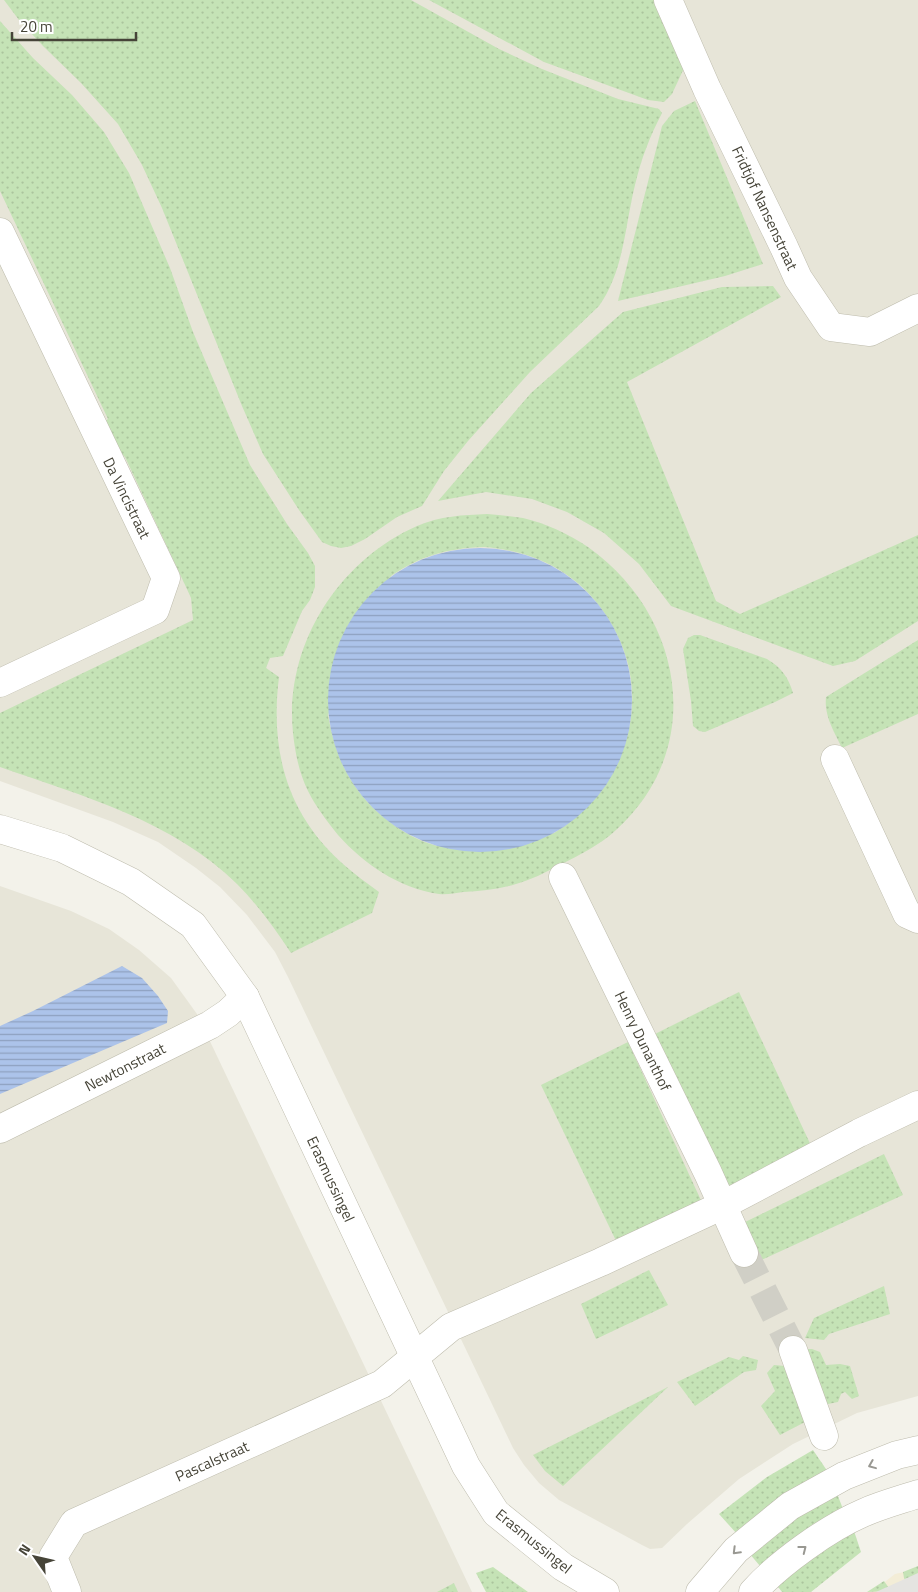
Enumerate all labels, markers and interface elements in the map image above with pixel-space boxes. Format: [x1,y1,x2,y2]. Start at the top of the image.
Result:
scale bar [12,10,136,42]
text: 20 m [20,15,53,38]
street label: Fridtjof Nansenstraat [726,142,804,275]
street label: Da Vincistraat [97,453,157,543]
street label: Henry Dunanthof [609,987,677,1095]
street label: Newtonstraat [81,1036,170,1097]
street label: Erasmussingel [301,1132,361,1226]
street label: Pascalstraat [171,1434,253,1487]
one-way arrow [868,1459,877,1469]
street label: Erasmussingel [491,1503,577,1579]
north arrow [10,1532,60,1582]
text: N [12,1540,35,1559]
one-way arrow [732,1545,741,1554]
one-way arrow [797,1547,806,1555]

